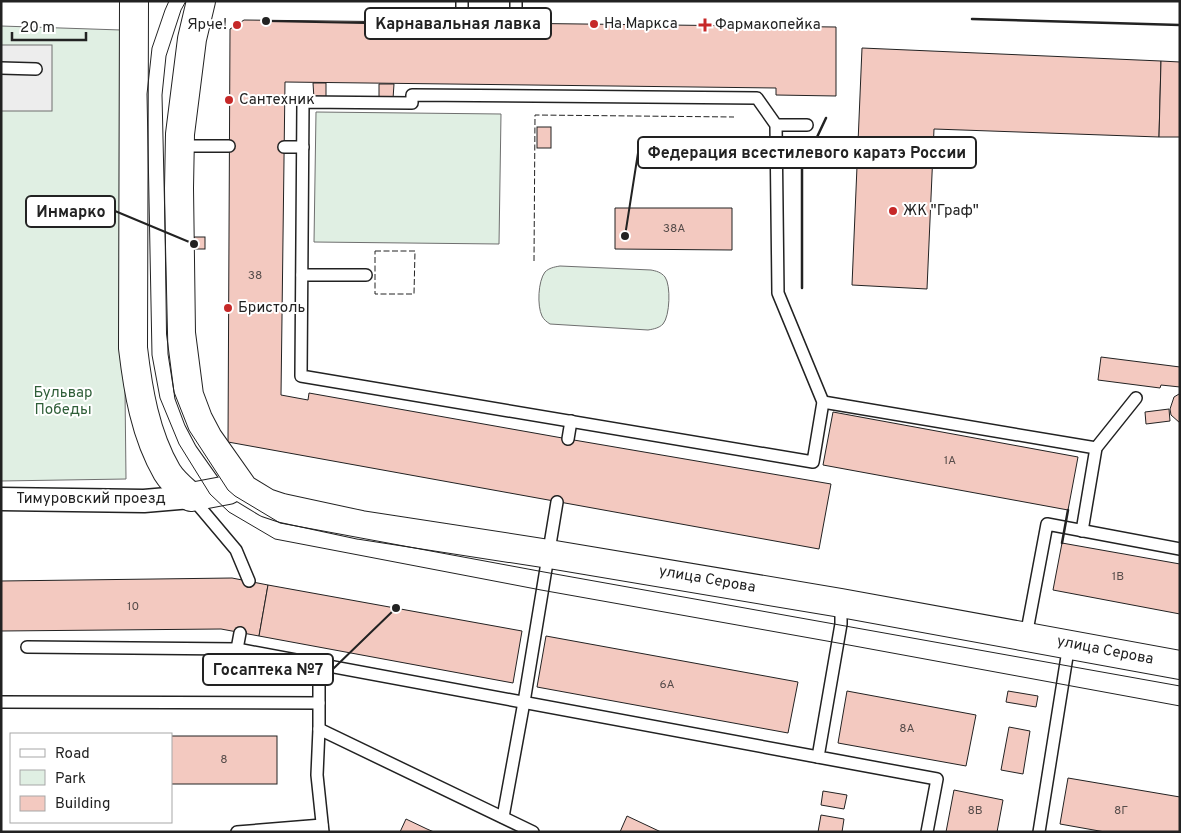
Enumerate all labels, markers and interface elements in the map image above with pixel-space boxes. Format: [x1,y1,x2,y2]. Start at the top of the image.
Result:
callout: Карнавальная лавка [365,8,551,39]
scale bar [12,10,86,42]
text: Карнавальная лавка [375,15,541,35]
place label: На Маркса [604,15,678,34]
place label: Ярче! [187,16,227,35]
place label: Фармакопейка [715,16,821,35]
marker: На Маркса [588,18,600,30]
text: 20 m [20,19,55,38]
marker: Ярче! [231,19,243,31]
marker: Фармакопейка [699,19,711,31]
place label: Сантехник [239,91,315,110]
marker: Сантехник [223,94,235,106]
callout: Федерация всестилевого каратэ России [638,137,976,168]
text: Федерация всестилевого каратэ России [648,144,966,164]
callout: Инмарко [26,196,115,227]
place label: ЖК "Граф" [903,202,979,221]
text: Инмарко [36,203,106,223]
marker: ЖК "Граф" [887,205,899,217]
house number: 38А [663,221,685,237]
house number: 38 [248,268,262,284]
place label: Бристоль [238,299,305,318]
marker: Бристоль [222,302,234,314]
park label: Бульвар Победы [33,384,93,420]
house number: 1А [944,453,956,469]
street label: Тимуровский проезд [16,490,166,509]
street label: улица Серова [657,562,757,598]
house number: 1В [1112,569,1124,585]
house number: 10 [127,599,139,615]
street label: улица Серова [1055,632,1155,670]
callout: Госаптека №7 [203,654,333,685]
text: Госаптека №7 [213,661,323,681]
house number: 6А [659,677,675,693]
house number: 8А [899,721,915,737]
legend [10,733,172,823]
text: Road [55,745,90,764]
house number: 8 [220,752,228,768]
text: Park [55,770,86,789]
text: Building [55,795,110,814]
house number: 8В [967,803,983,819]
house number: 8Г [1114,803,1128,819]

